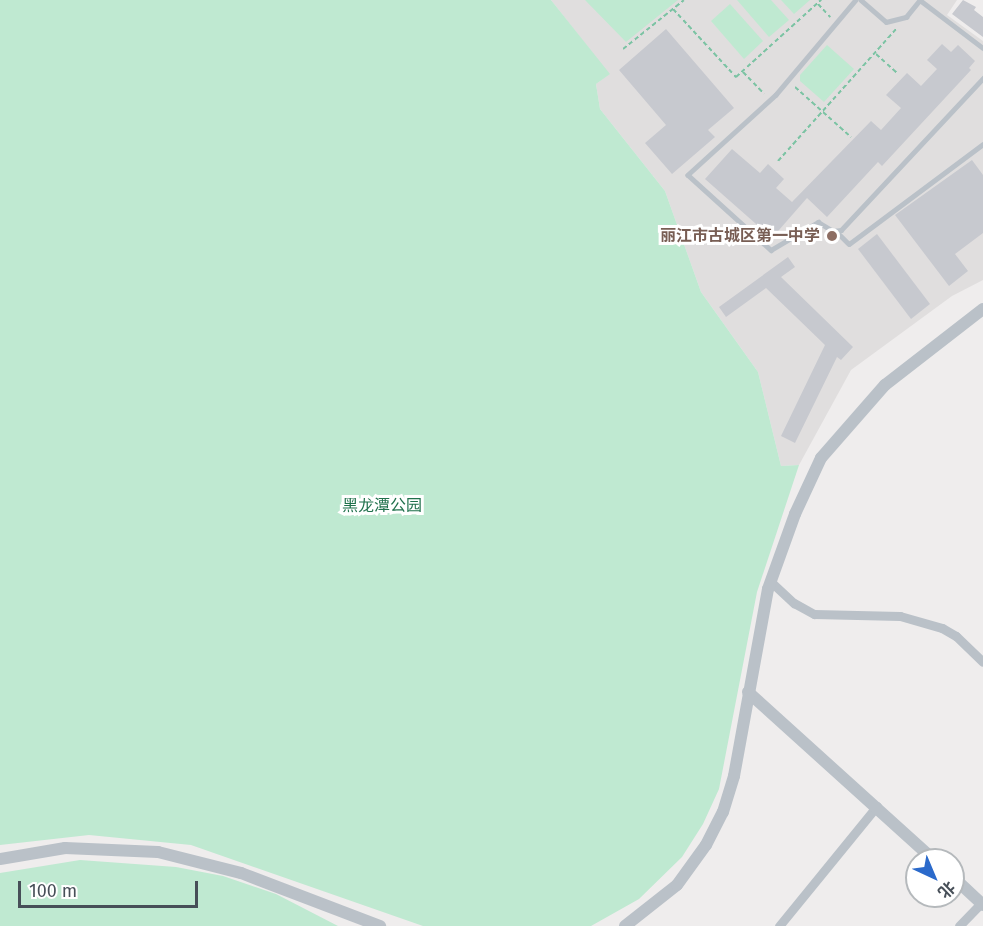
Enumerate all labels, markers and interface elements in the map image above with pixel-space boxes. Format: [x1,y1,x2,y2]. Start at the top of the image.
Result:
place label: 丽江市古城区第一中学 [660,226,820,246]
marker: 丽江市古城区第一中学 [825,229,839,243]
park label: 黑龙潭公园 [342,496,422,516]
north arrow [905,848,965,908]
scale bar [21,869,201,907]
text: 北 [934,877,959,902]
text: 100 m [29,880,77,902]

